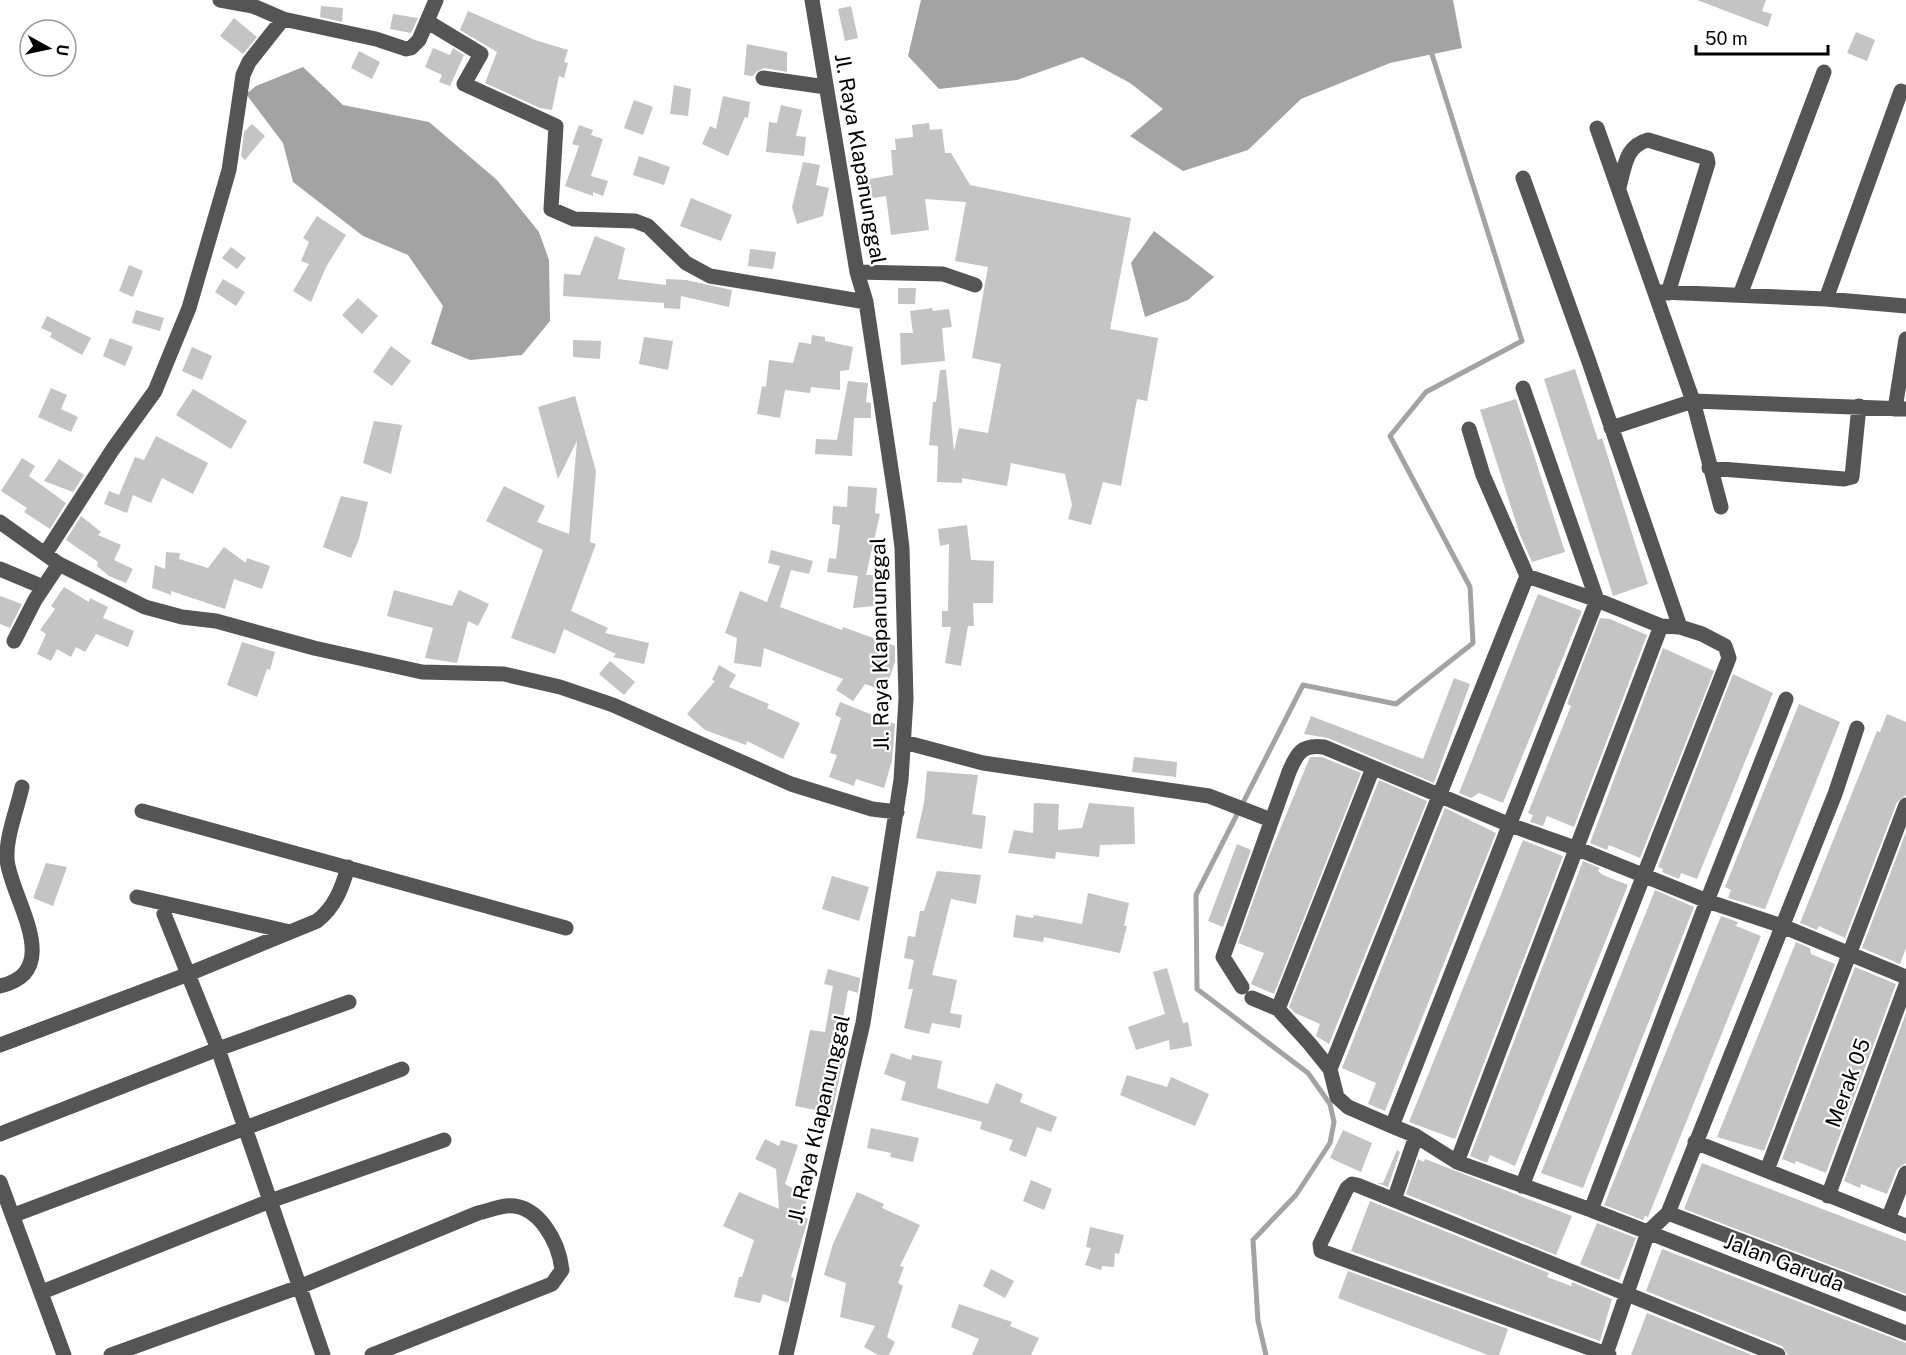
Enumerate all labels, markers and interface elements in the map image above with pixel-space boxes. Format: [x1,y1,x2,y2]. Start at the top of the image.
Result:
north arrow [18,18,78,78]
scale bar [1696,18,1828,56]
text: 50 m [1705,28,1748,49]
text: U [52,43,73,57]
street label: Jl. Raya Klapanunggal [830,52,891,266]
street label: Jl. Raya Klapanunggal [865,537,894,751]
street label: Jl. Raya Klapanunggal [782,1012,855,1226]
street label: Merak 05 [1820,1035,1875,1131]
street label: Jalan Garuda [1721,1228,1848,1297]

